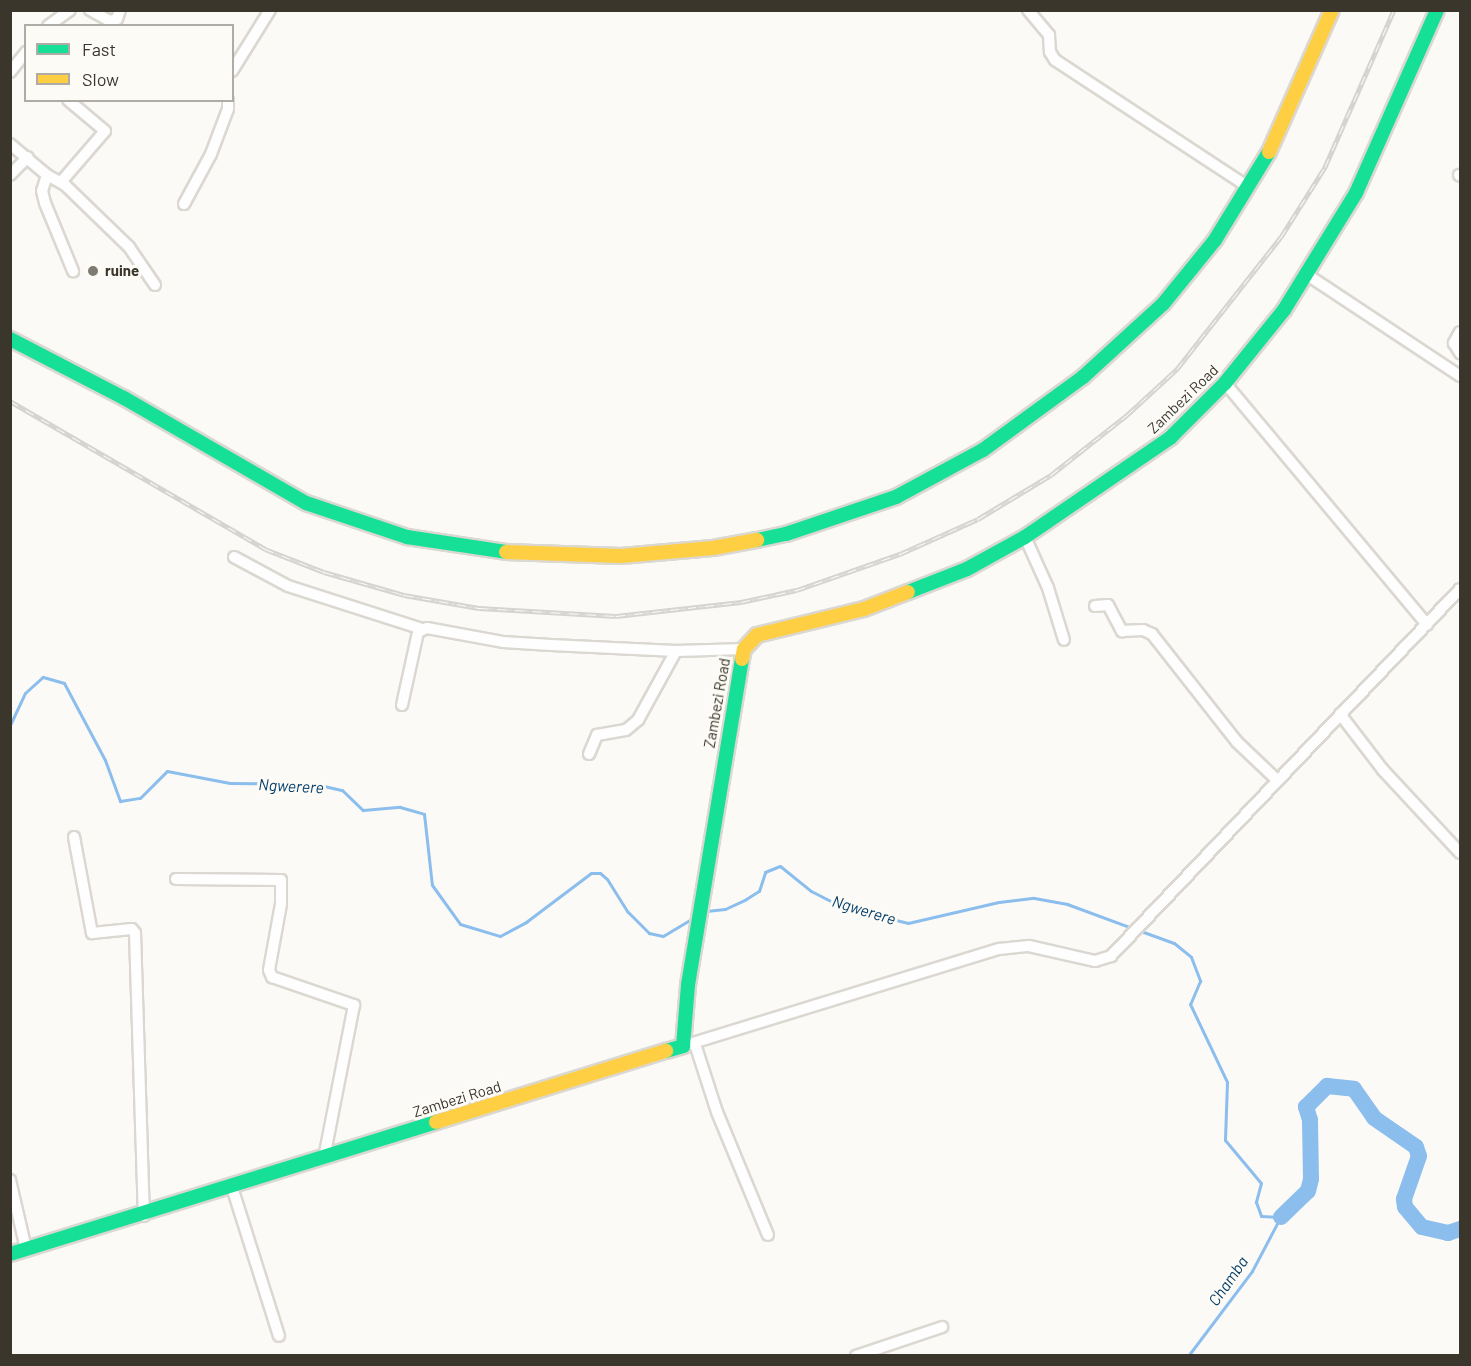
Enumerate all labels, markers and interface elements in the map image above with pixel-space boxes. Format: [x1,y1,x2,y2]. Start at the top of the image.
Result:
legend [24,24,234,102]
text: Fast [82,38,116,60]
text: Slow [82,68,119,90]
place label: ruine [105,262,139,280]
marker: ruine [86,264,100,278]
street label: Zambezi Road [1144,361,1222,437]
street label: Zambezi Road [700,657,734,749]
water label: Ngwerere [258,775,324,797]
water label: Ngwerere [830,891,898,929]
street label: Zambezi Road [411,1077,503,1121]
water label: Chamba [1204,1253,1252,1309]

